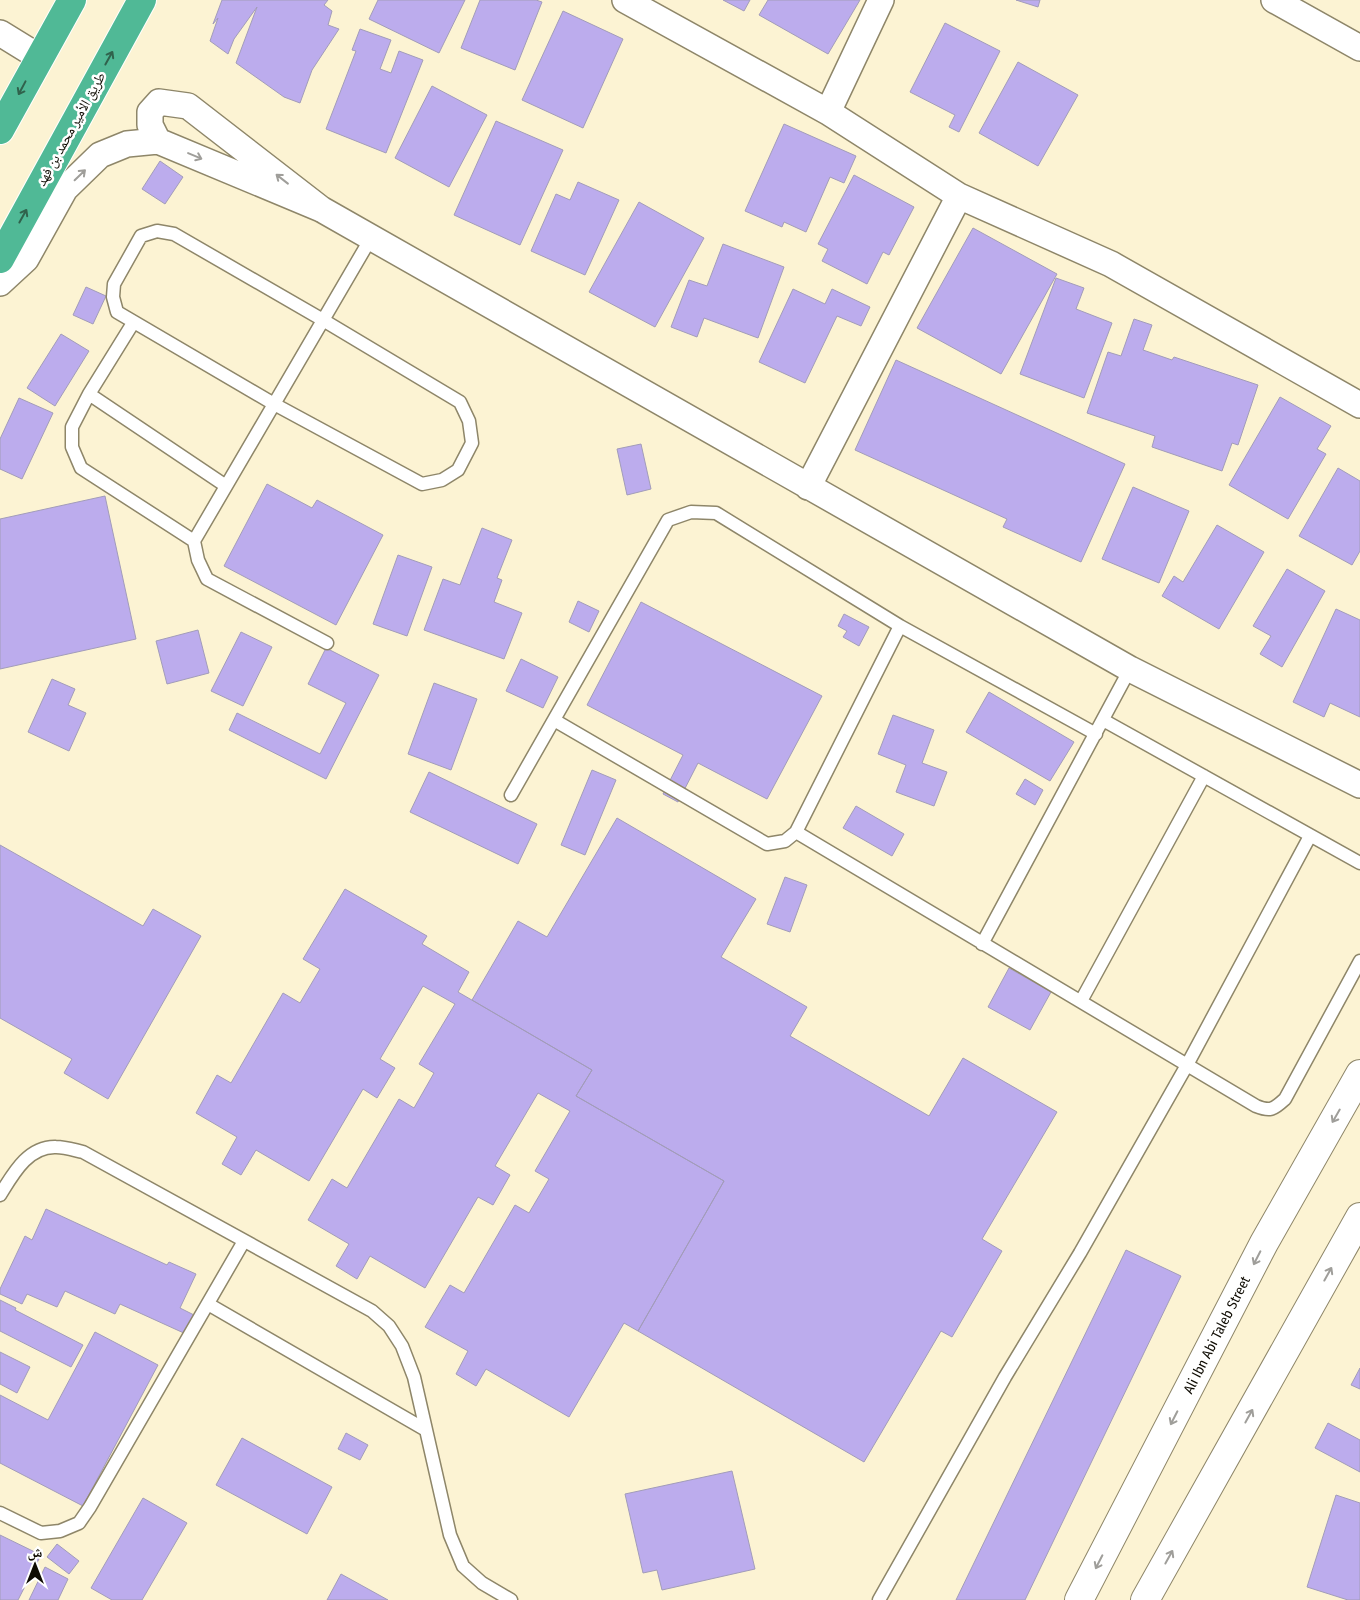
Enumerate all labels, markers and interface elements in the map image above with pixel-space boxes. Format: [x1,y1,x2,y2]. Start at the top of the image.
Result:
one-way arrow [105,52,115,66]
street label: طريق الأمير محمد بن فهد [33,69,110,189]
one-way arrow [17,81,27,95]
one-way arrow [187,152,202,162]
one-way arrow [74,169,86,181]
one-way arrow [276,174,289,185]
one-way arrow [18,209,28,224]
one-way arrow [1331,1109,1341,1124]
one-way arrow [1252,1251,1262,1266]
one-way arrow [1323,1267,1333,1282]
street label: Ali Ibn Abi Taleb Street [1180,1273,1254,1397]
one-way arrow [1244,1409,1254,1423]
one-way arrow [1169,1410,1178,1425]
north arrow [10,1540,60,1590]
text: ش [28,1544,43,1561]
one-way arrow [1164,1550,1174,1565]
one-way arrow [1094,1554,1103,1569]

